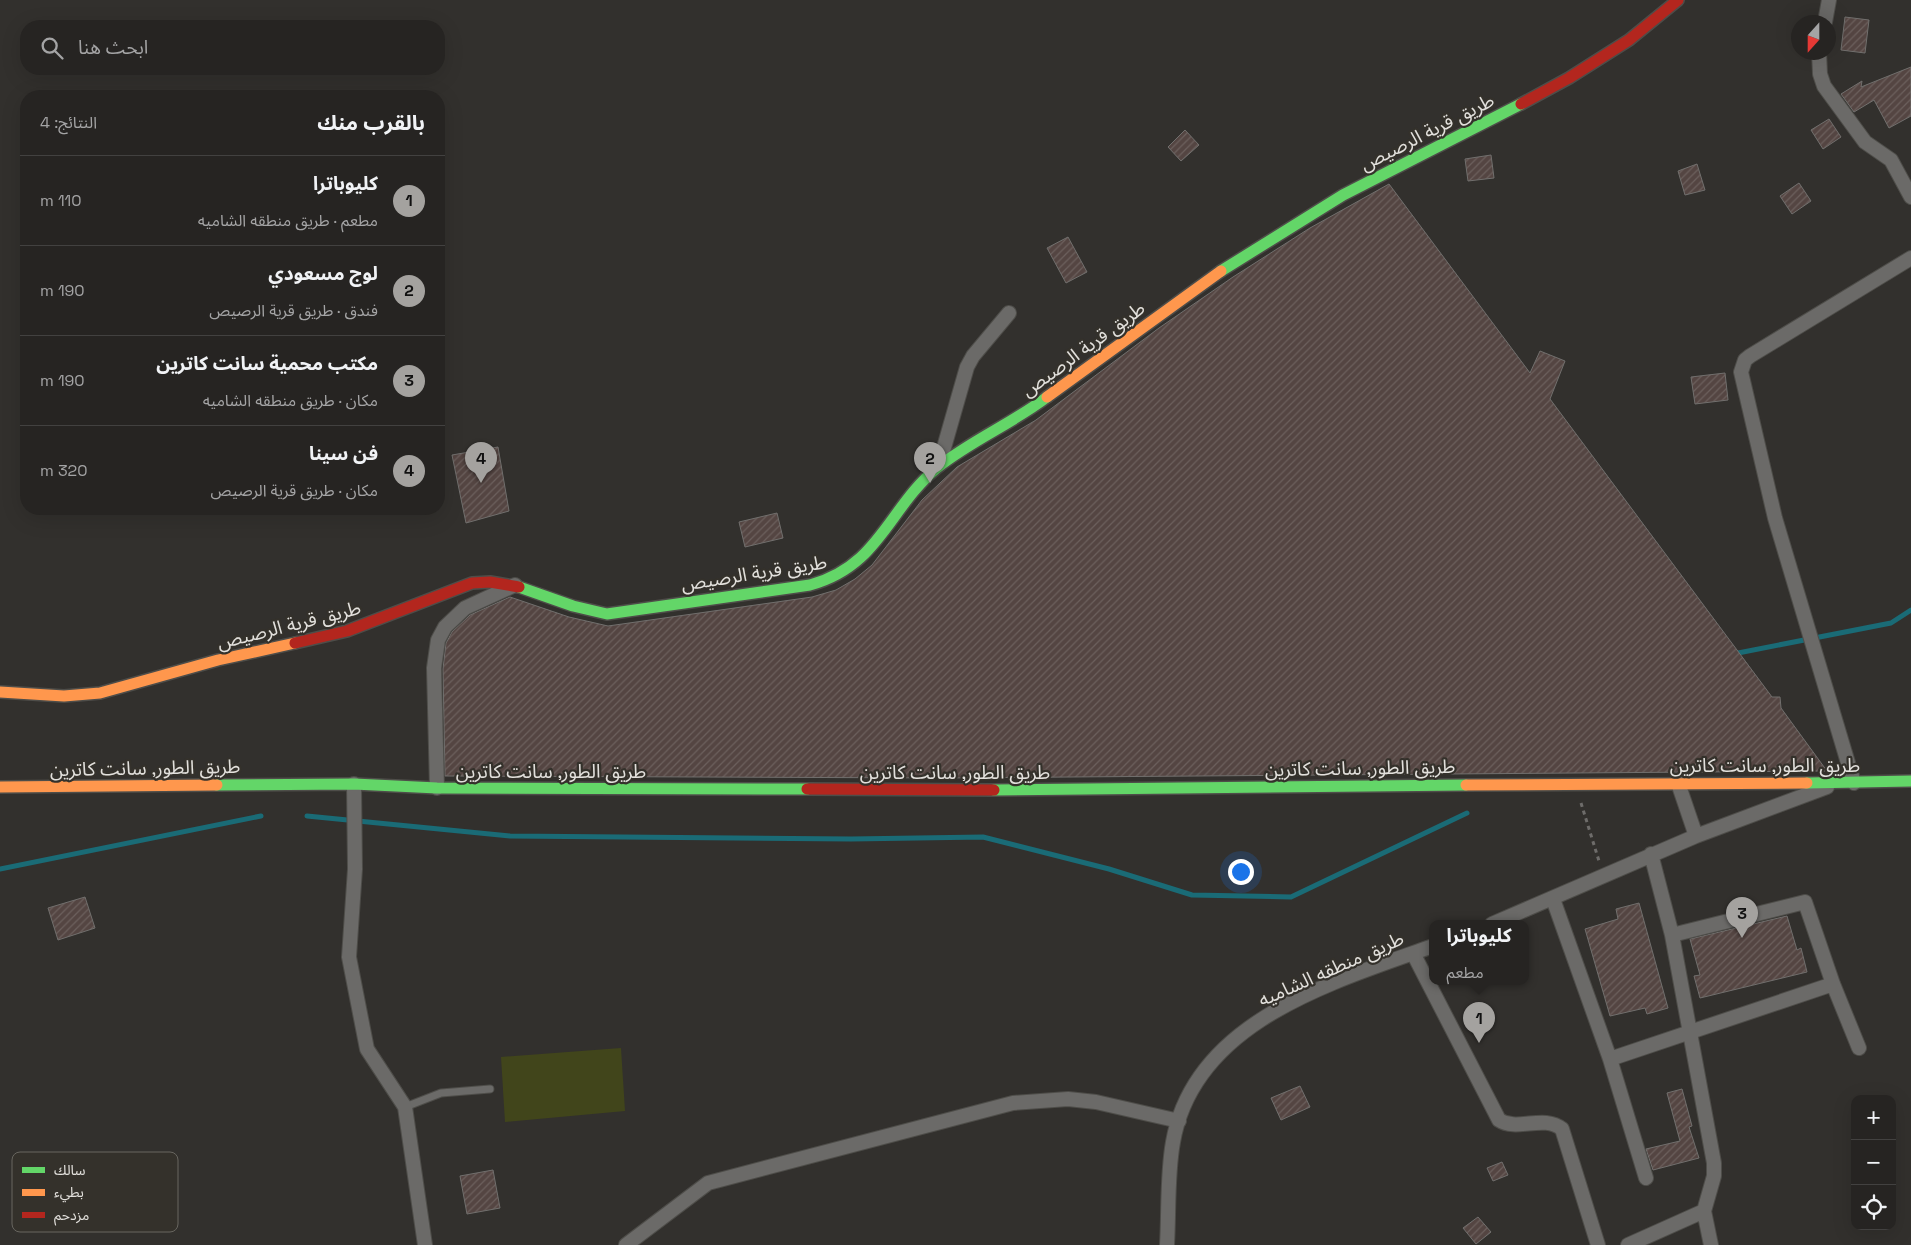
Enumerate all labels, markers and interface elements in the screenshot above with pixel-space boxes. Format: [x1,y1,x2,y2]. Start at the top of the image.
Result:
north arrow [1791,15,1836,60]
search box [20,20,445,75]
icon: search [38,34,66,62]
text: ابحث هنا [78,35,148,60]
street label: طريق قرية الرصيص [1356,87,1498,177]
text: بالقرب منك [317,109,425,136]
text: النتائج: 4 [40,112,97,133]
text: كليوباترا [313,171,378,196]
text: 110 m [40,190,82,211]
text: 1 [405,190,413,211]
text: مطعم · طريق منطقه الشاميه [198,210,378,231]
text: لوج مسعودي [268,261,378,286]
text: 190 m [40,280,85,301]
text: 2 [404,280,414,301]
street label: طريق قرية الرصيص [1016,296,1150,402]
text: فندق · طريق قرية الرصيص [209,300,378,321]
text: مكتب محمية سانت كاترين [156,351,378,376]
text: 190 m [40,370,85,391]
text: 3 [404,370,414,391]
text: مكان · طريق منطقه الشاميه [203,390,378,411]
text: فن سينا [309,441,378,466]
pin: 4 [465,442,497,483]
pin: 2 [914,442,946,483]
text: 320 m [40,460,87,481]
text: 4 [404,460,414,481]
text: مكان · طريق قرية الرصيص [211,480,378,501]
street label: طريق قرية الرصيص [679,549,829,597]
street label: طريق قرية الرصيص [215,595,364,655]
street label: طريق الطور, سانت كاترين [1670,753,1860,778]
street label: طريق الطور, سانت كاترين [50,754,241,782]
street label: طريق الطور, سانت كاترين [1265,754,1456,782]
street label: طريق الطور, سانت كاترين [456,759,646,784]
street label: طريق الطور, سانت كاترين [860,760,1050,785]
your location [1228,859,1254,885]
pin: 3 [1726,897,1758,938]
popup [1429,920,1529,985]
text: كليوباترا [1446,923,1512,948]
street label: طريق منطقه الشاميه [1254,926,1408,1012]
text: مطعم [1446,962,1484,983]
pin: 1 [1463,1002,1495,1043]
map controls [1851,1095,1896,1230]
button: + [1851,1095,1896,1140]
button: − [1851,1140,1896,1185]
legend [12,1152,178,1232]
text: سالك [54,1161,86,1179]
text: بطيء [54,1183,84,1203]
button: locate [1851,1185,1896,1230]
text: مزدحم [54,1206,89,1226]

